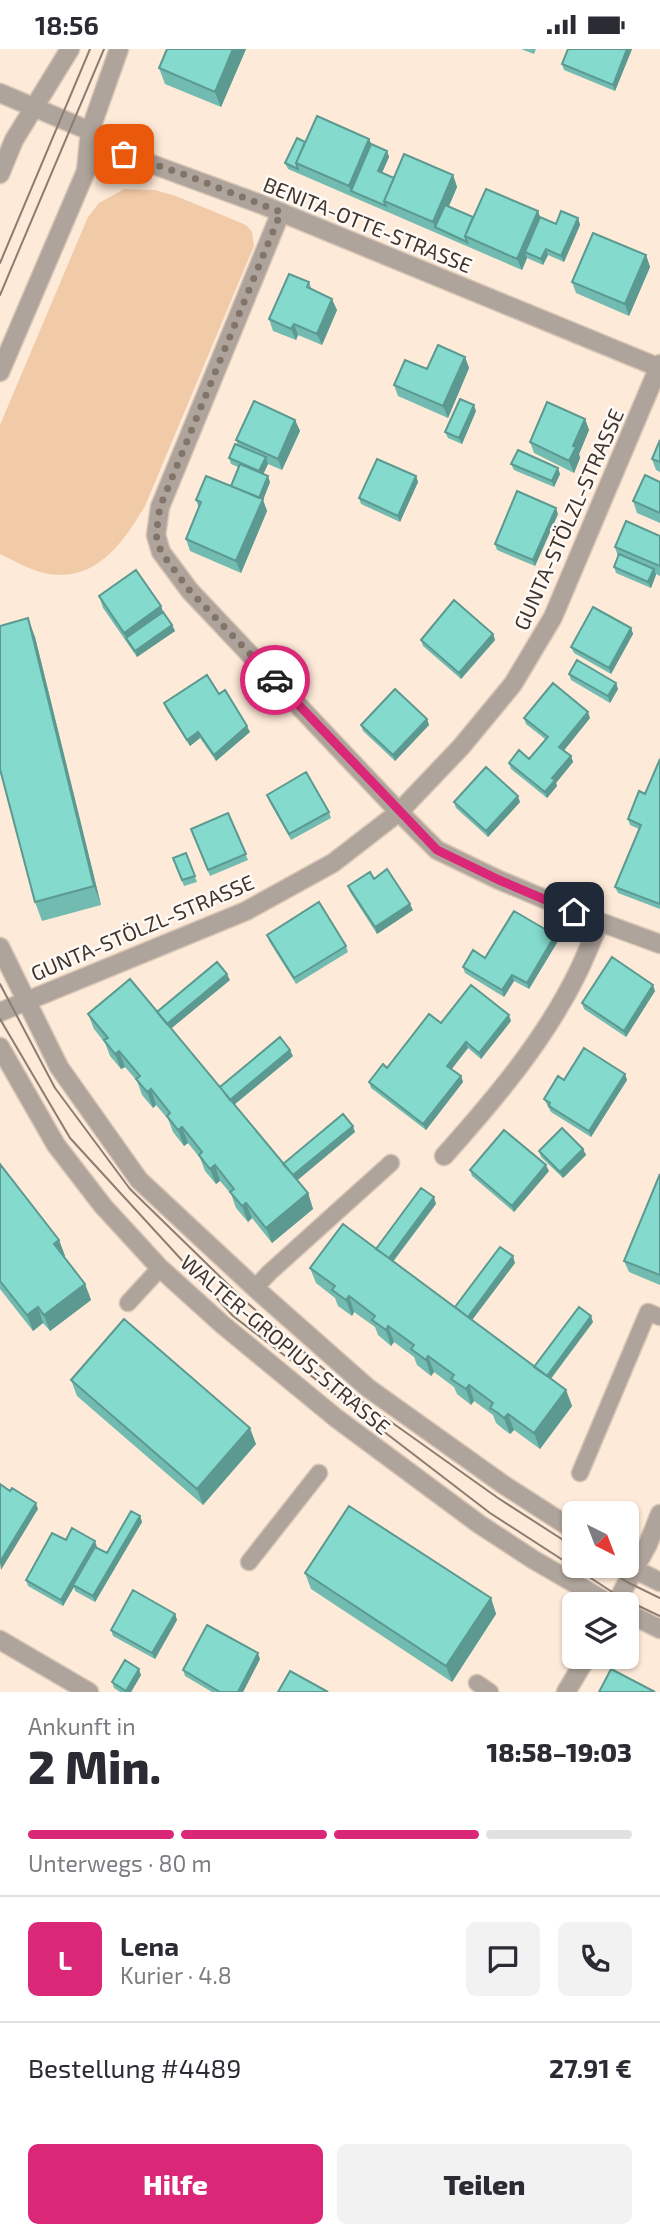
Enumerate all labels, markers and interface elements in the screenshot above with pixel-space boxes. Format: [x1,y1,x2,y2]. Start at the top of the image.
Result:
text: 18:56 [35,9,99,40]
pin [94,124,154,184]
icon: bag [105,135,143,173]
street label: BENITA-OTTE-STRASSE [260,171,476,277]
street label: GUNTA-STÖLZL-STRASSE [508,404,628,634]
courier [240,645,310,715]
icon: car [256,661,294,699]
street label: GUNTA-STÖLZL-STRASSE [27,869,257,985]
pin [544,882,604,942]
icon: home [555,893,593,931]
street label: WALTER-GROPIUS-STRASSE [176,1249,396,1439]
north arrow [562,1501,639,1579]
map controls [562,1501,639,1669]
button: layers [562,1592,639,1669]
text: Ankunft in [28,1712,136,1740]
text: 18:58–19:03 [487,1736,632,1767]
text: 2 Min. [28,1738,161,1793]
text: Unterwegs · 80 m [28,1849,212,1877]
button: chat [466,1922,540,1996]
button: phone [558,1922,632,1996]
text: Lena [120,1930,179,1961]
text: L [58,1944,72,1975]
text: Kurier · 4.8 [120,1961,232,1989]
text: Bestellung #4489 [28,2052,241,2083]
text: 27.91 € [549,2052,632,2083]
button: Hilfe [28,2144,323,2224]
button: Teilen [337,2144,632,2224]

